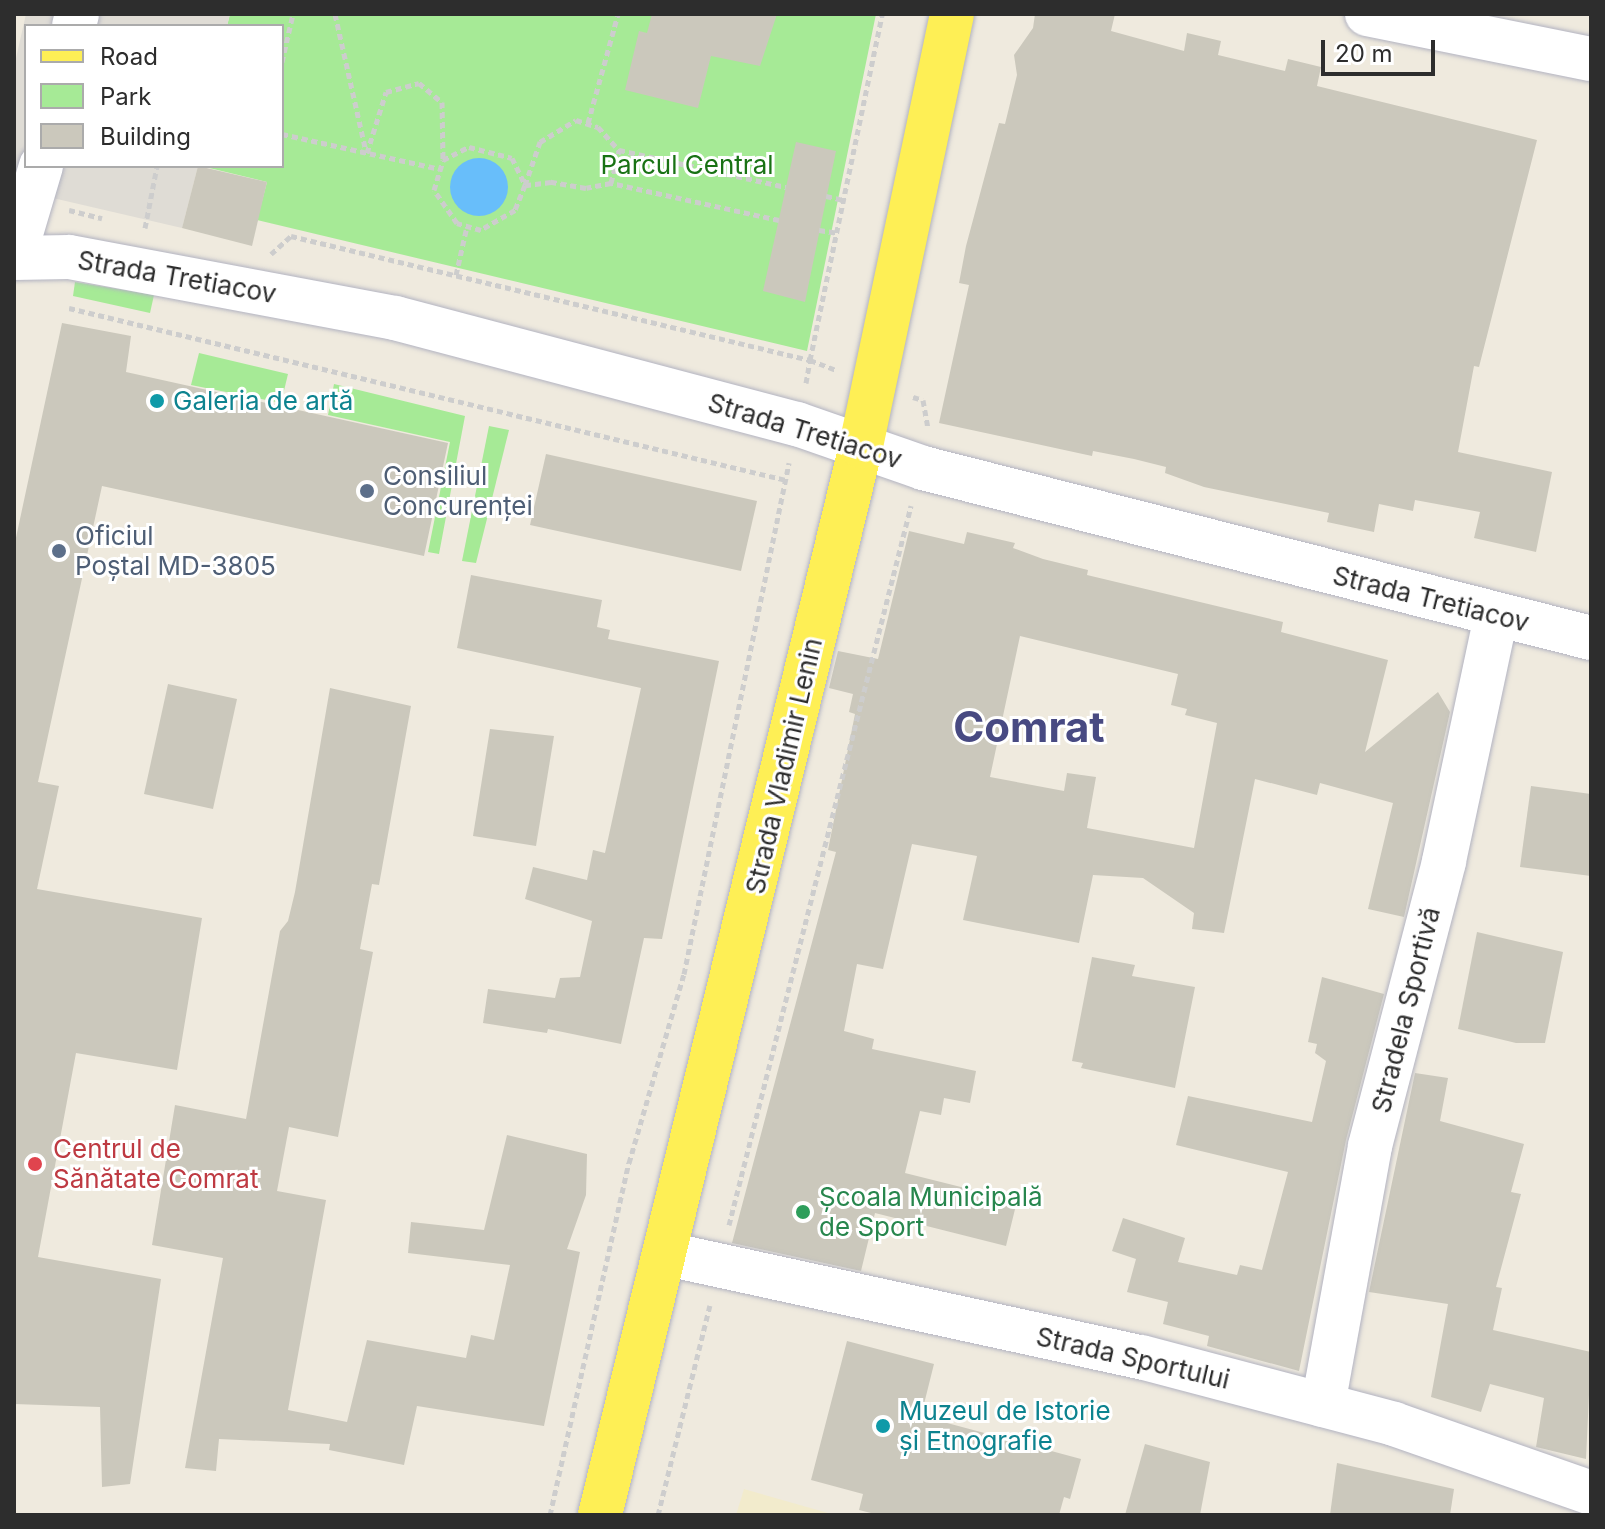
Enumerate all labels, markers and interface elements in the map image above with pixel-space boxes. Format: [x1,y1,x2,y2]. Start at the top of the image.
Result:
legend [24,24,284,168]
scale bar [1325,24,1439,74]
text: 20 m [1335,39,1393,68]
text: Road [100,42,158,71]
text: Park [100,82,151,111]
text: Building [100,122,191,151]
park label: Parcul Central [600,149,774,181]
street label: Strada Tretiacov [75,244,279,310]
place label: Galeria de artă [173,385,353,417]
street label: Strada Tretiacov [704,387,906,475]
marker: Galeria de artă [148,392,166,410]
place label: Consiliul Concurenței [383,460,533,522]
marker: Consiliul Concurenței [358,482,376,500]
place label: Oficiul Poștal MD-3805 [75,520,276,582]
marker: Oficiul Poștal MD-3805 [50,542,68,560]
street label: Strada Tretiacov [1330,560,1532,638]
street label: Strada Vladimir Lenin [739,635,829,897]
district label: Comrat [953,702,1105,752]
street label: Stradela Sportivă [1365,904,1447,1116]
place label: Centrul de Sănătate Comrat [53,1133,258,1194]
marker: Centrul de Sănătate Comrat [24,1153,46,1175]
place label: Școala Municipală de Sport [819,1181,1043,1242]
marker: Școala Municipală de Sport [794,1203,812,1221]
street label: Strada Sportului [1033,1321,1233,1395]
place label: Muzeul de Istorie și Etnografie [899,1395,1111,1456]
marker: Muzeul de Istorie și Etnografie [874,1417,892,1435]

